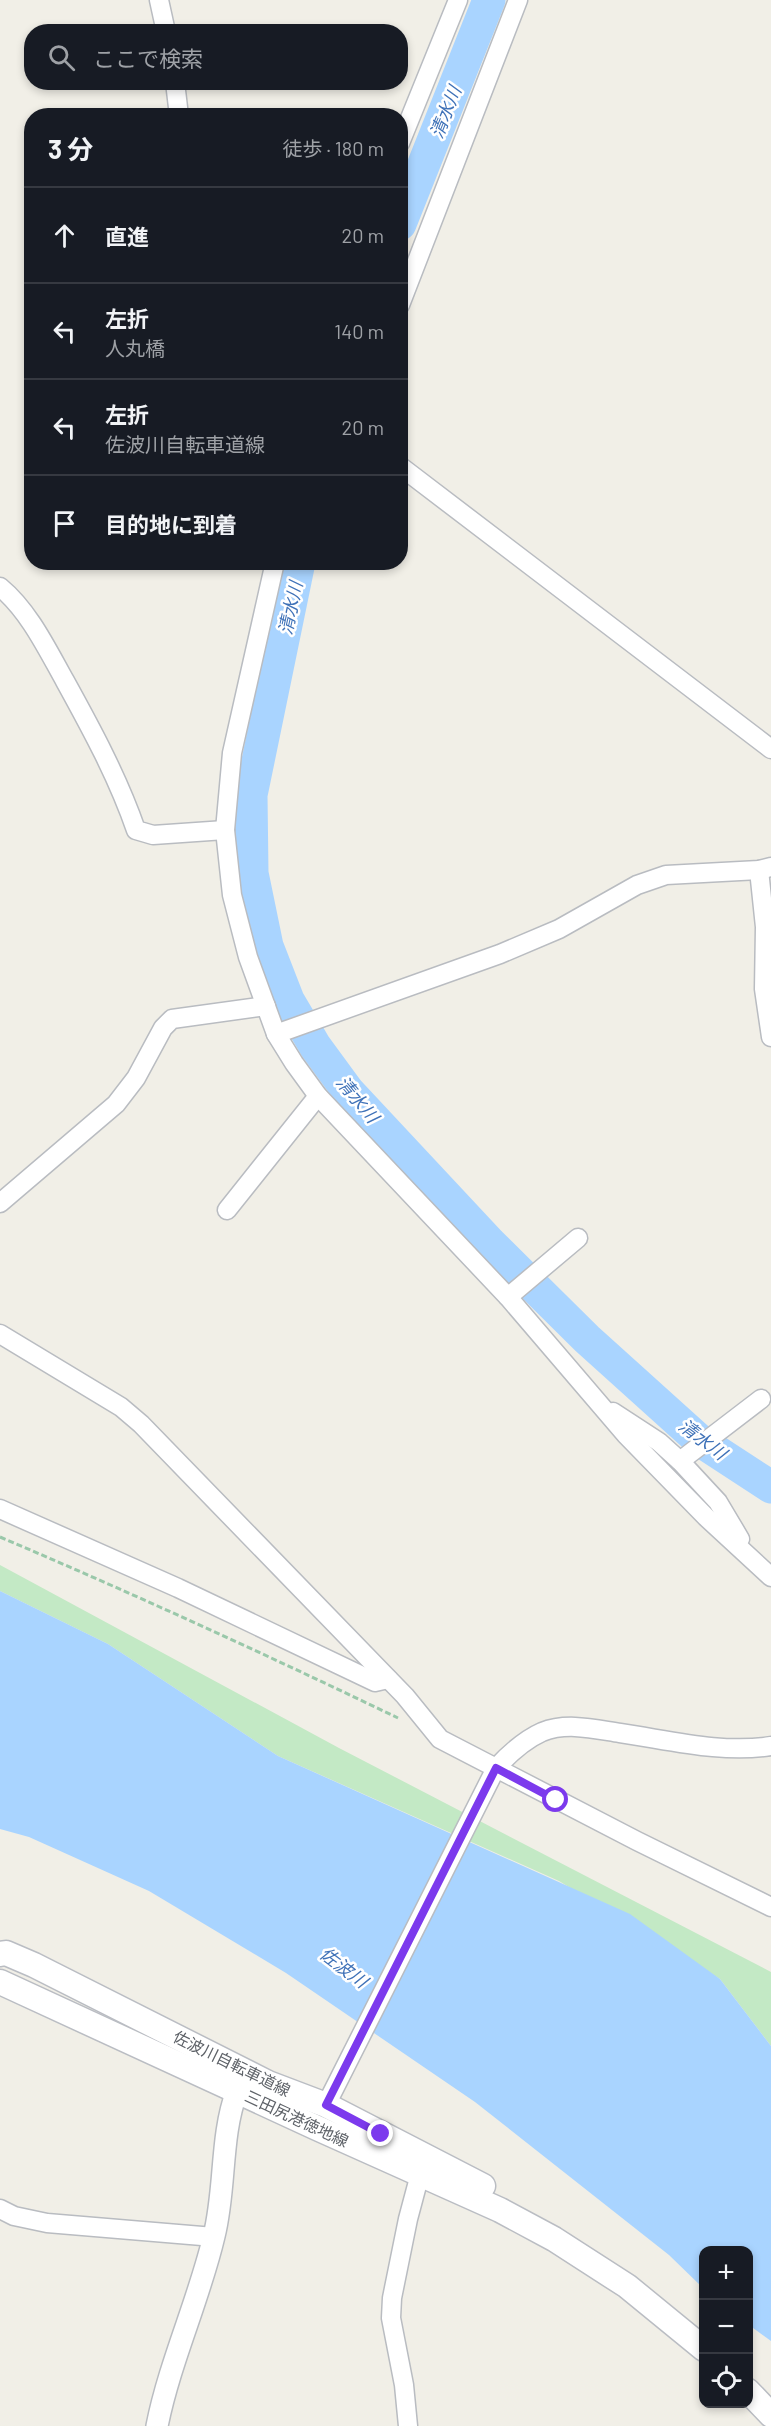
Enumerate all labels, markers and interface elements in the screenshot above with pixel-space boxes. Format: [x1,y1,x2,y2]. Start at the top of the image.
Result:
search box [24,24,408,90]
icon: search [45,41,78,74]
text: ここで検索 [93,45,203,71]
water label: 清水川 [425,81,466,141]
text: 3 分 [48,133,93,164]
text: 徒歩 · 180 m [283,136,384,160]
icon: ahead [48,219,81,252]
text: 直進 [105,223,149,249]
text: 20 m [341,223,384,247]
text: 左折 [105,305,149,331]
icon: left [48,315,81,348]
text: 140 m [334,319,384,343]
text: 人丸橋 [105,336,165,360]
text: 左折 [105,401,149,427]
icon: left [48,411,81,444]
text: 20 m [341,415,384,439]
text: 佐波川自転車道線 [105,432,265,456]
icon: arrive [48,507,81,540]
text: 目的地に到着 [105,511,237,537]
water label: 清水川 [274,577,307,637]
water label: 清水川 [332,1071,385,1128]
water label: 清水川 [675,1414,733,1465]
route start [542,1786,568,1812]
water label: 佐波川 [316,1942,374,1993]
street label: 佐波川自転車道線 [170,2026,294,2100]
street label: 三田尻港徳地線 [242,2086,352,2150]
route end [367,2120,393,2146]
map controls [699,2246,753,2408]
button: + [699,2246,753,2300]
button: − [699,2300,753,2354]
button: locate [699,2354,753,2408]

